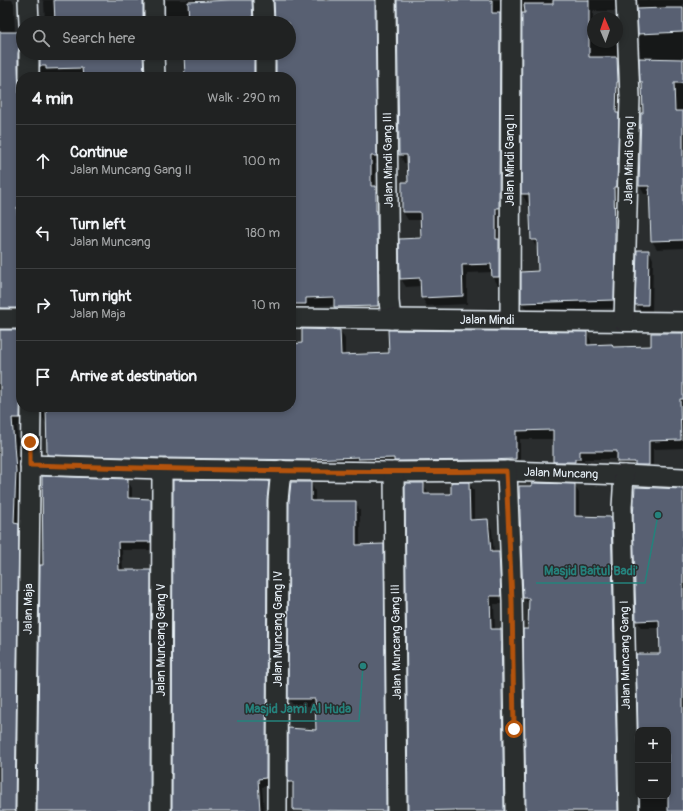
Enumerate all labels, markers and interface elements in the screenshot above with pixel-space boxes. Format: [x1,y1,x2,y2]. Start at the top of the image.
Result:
north arrow [587,12,623,48]
search box [16,16,296,60]
icon: search [30,27,52,49]
text: Search here [62,29,135,48]
text: 4 min [32,88,73,109]
text: Walk · 290 m [207,90,280,106]
street label: Jalan Mindi Gang III [380,112,397,208]
street label: Jalan Mindi Gang II [503,114,518,206]
street label: Jalan Mindi Gang I [621,115,638,205]
text: Continue [70,143,128,162]
icon: ahead [32,150,54,172]
text: 100 m [243,153,280,169]
text: Jalan Muncang Gang II [70,162,192,178]
text: Turn left [70,215,126,234]
icon: left [32,222,54,244]
text: 180 m [245,225,280,241]
text: Jalan Muncang [70,234,151,250]
text: Turn right [70,287,131,306]
icon: right [32,294,54,316]
text: 10 m [252,297,280,313]
text: Jalan Maja [70,306,126,322]
street label: Jalan Mindi [460,313,514,328]
icon: arrive [32,366,54,388]
text: Arrive at destination [70,367,197,386]
route end [21,433,39,451]
street label: Jalan Muncang [524,465,598,482]
callout: Masjid Baitul Badi' [536,558,645,583]
text: Masjid Baitul Badi' [544,563,638,579]
street label: Jalan Muncang Gang IV [271,571,286,687]
street label: Jalan Maja [21,583,36,635]
street label: Jalan Muncang Gang V [154,584,169,696]
street label: Jalan Muncang Gang III [388,584,405,700]
street label: Jalan Muncang Gang I [617,600,634,710]
callout: Masjid Jami Al Huda [237,696,359,721]
text: Masjid Jami Al Huda [245,701,351,717]
route start [505,720,523,738]
map controls [635,727,671,799]
button: + [635,727,671,763]
button: − [635,763,671,799]

